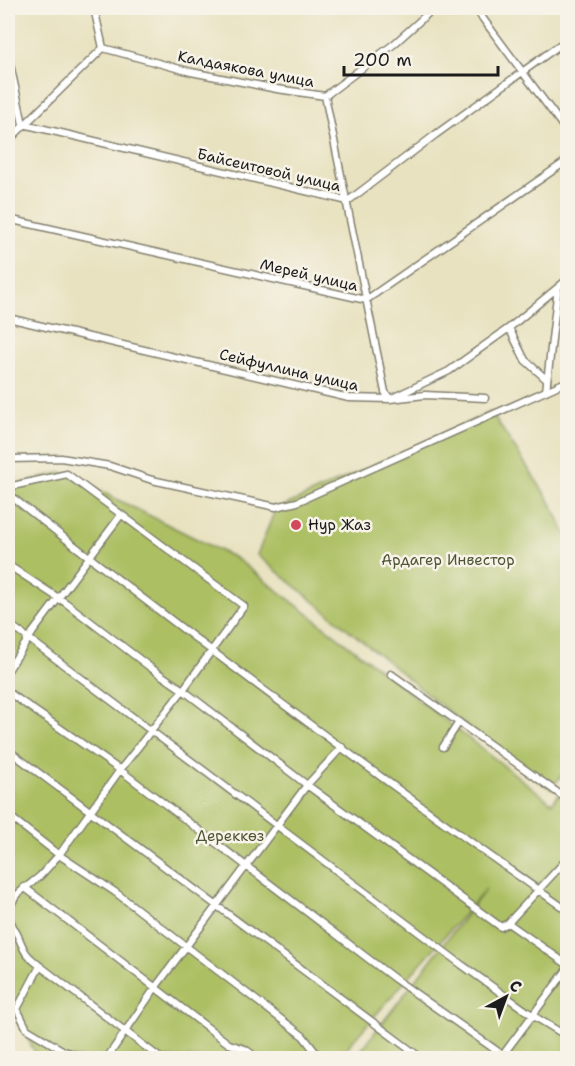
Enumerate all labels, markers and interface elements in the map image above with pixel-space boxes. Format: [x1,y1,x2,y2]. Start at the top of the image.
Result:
scale bar [344,39,498,77]
street label: Калдаякова улица [176,46,317,92]
text: 200 m [353,48,412,72]
street label: Байсеитовой улица [195,144,343,196]
street label: Мерей улица [258,254,361,296]
street label: Сейфуллина улица [217,344,361,396]
place label: Нур Жаз [308,515,371,535]
marker: Нур Жаз [289,518,303,532]
park label: Ардагер Инвестор [381,550,515,570]
park label: Дереккөз [196,826,264,846]
north arrow [476,967,536,1027]
text: С [505,975,526,997]

